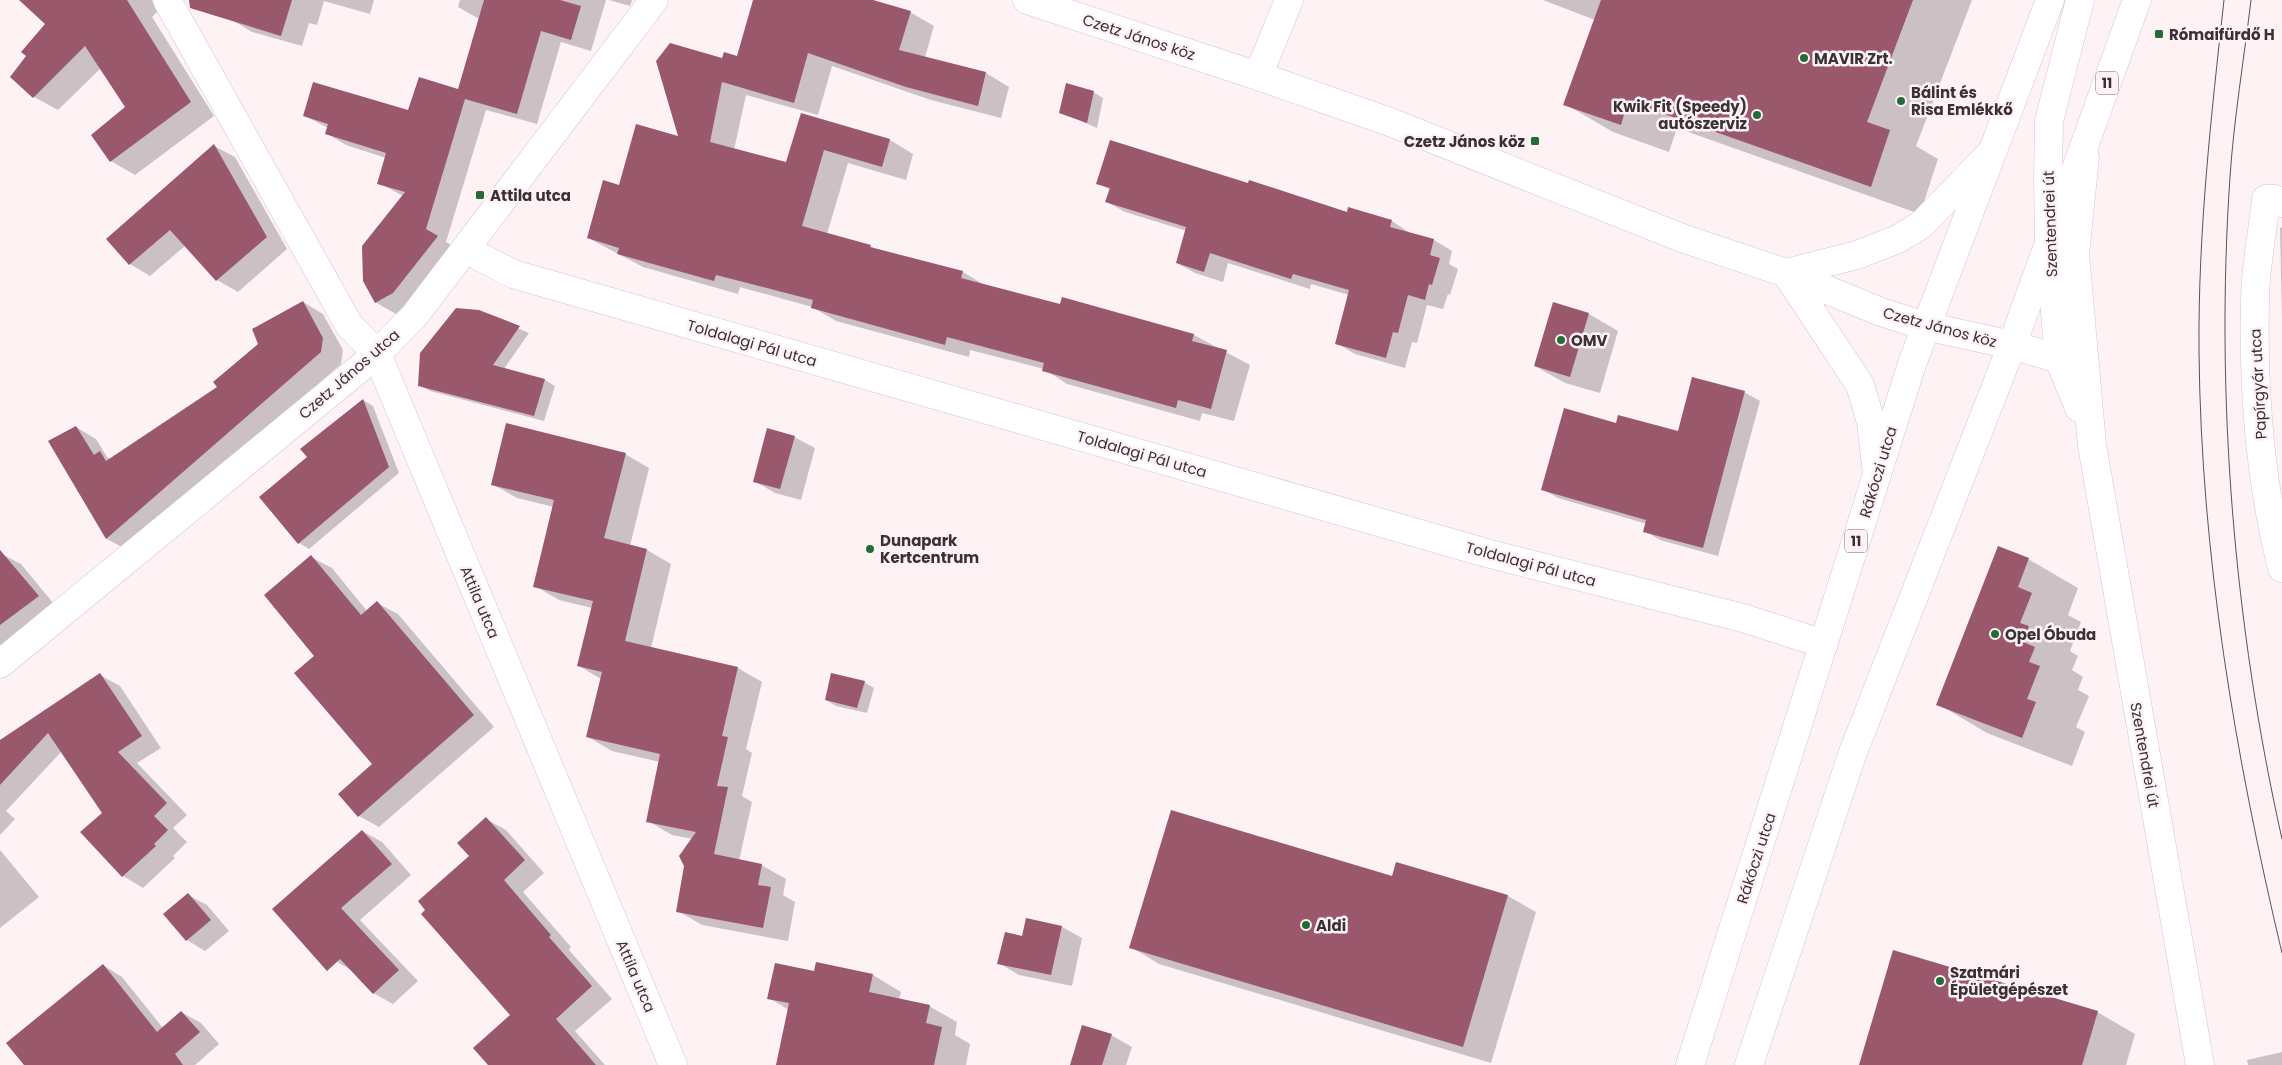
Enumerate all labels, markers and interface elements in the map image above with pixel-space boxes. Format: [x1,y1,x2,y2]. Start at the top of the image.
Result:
street label: Czetz János köz [1080,9,1198,65]
place label: Rómaifürdő H [2169,24,2275,45]
marker: Rómaifürdő H [2153,28,2165,40]
place label: MAVIR Zrt. [1814,48,1893,69]
marker: MAVIR Zrt. [1798,52,1810,64]
road number: 11 [2096,72,2118,95]
place label: Bálint és Risa Emlékkő [1911,82,2013,120]
marker: Bálint és Risa Emlékkő [1895,95,1907,107]
place label: Kwik Fit (Speedy) autószerviz [1613,96,1747,134]
marker: Kwik Fit (Speedy) autószerviz [1751,109,1763,121]
place label: Czetz János köz [1404,131,1525,152]
marker: Czetz János köz [1529,135,1541,147]
street label: Szentendrei út [2038,170,2062,278]
place label: Attila utca [490,185,571,206]
marker: Attila utca [474,189,486,201]
street label: Czetz János köz [1881,302,2000,352]
street label: Toldalagi Pál utca [685,314,819,372]
street label: Czetz János utca [294,324,404,424]
street label: Papírgyár utca [2245,328,2271,440]
place label: OMV [1571,330,1608,351]
marker: OMV [1555,334,1567,346]
street label: Rákóczi utca [1854,424,1902,520]
street label: Toldalagi Pál utca [1075,425,1209,483]
place label: Dunapark Kertcentrum [880,530,979,568]
road number: 11 [1845,530,1867,552]
street label: Toldalagi Pál utca [1463,536,1599,592]
marker: Dunapark Kertcentrum [864,543,876,555]
street label: Attila utca [455,563,505,641]
place label: Opel Óbuda [2005,624,2096,645]
marker: Opel Óbuda [1989,628,2001,640]
street label: Szentendrei út [2125,701,2165,809]
street label: Rákóczi utca [1731,810,1781,906]
place label: Aldi [1316,915,1346,936]
marker: Aldi [1300,919,1312,931]
street label: Attila utca [611,937,661,1015]
place label: Szatmári Épületgépészet [1950,962,2068,1000]
marker: Szatmári Épületgépészet [1934,975,1946,987]

